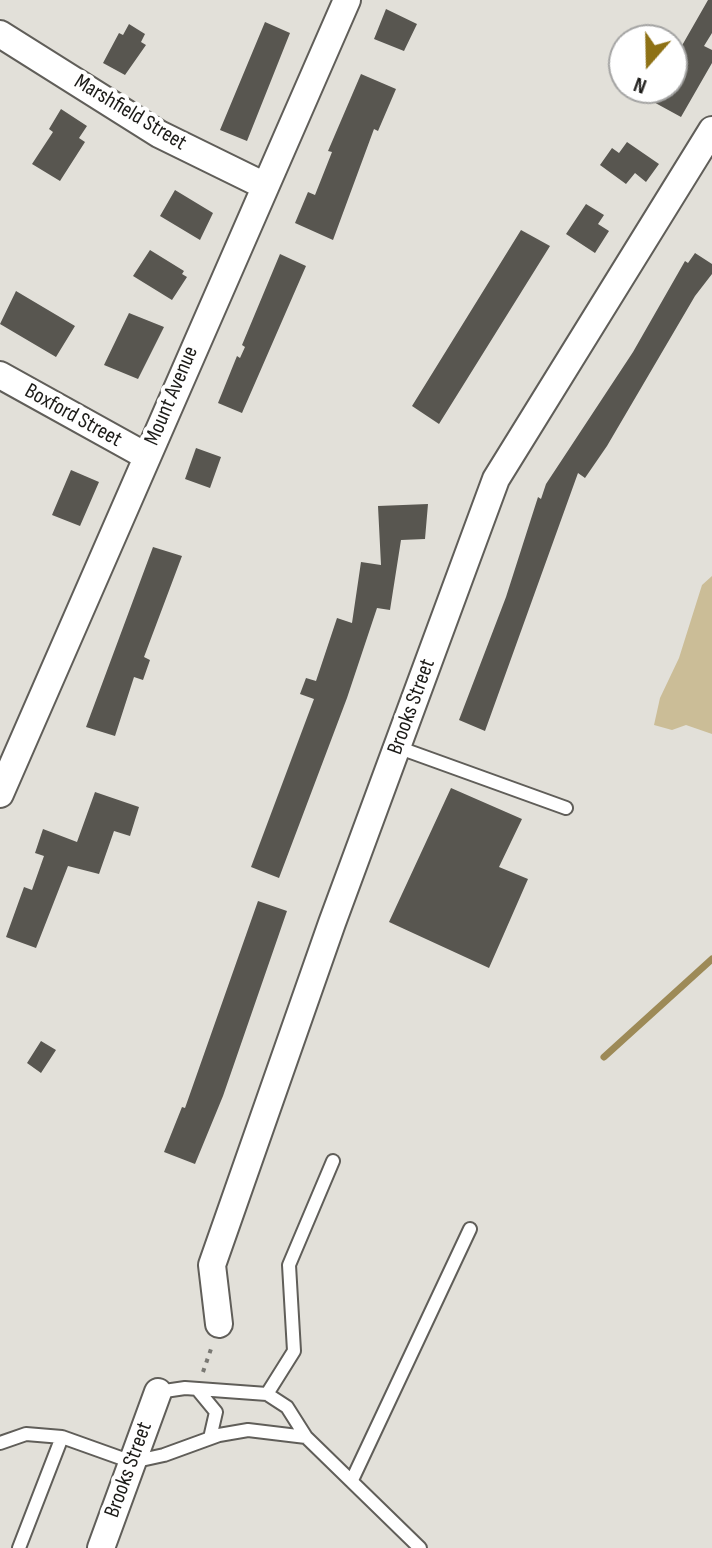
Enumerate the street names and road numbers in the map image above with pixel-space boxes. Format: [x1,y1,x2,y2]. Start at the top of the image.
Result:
street label: Marshfield Street [69,69,191,157]
street label: Mount Avenue [139,343,205,449]
street label: Boxford Street [20,379,126,453]
street label: Brooks Street [383,656,441,758]
street label: Brooks Street [100,1419,158,1521]

